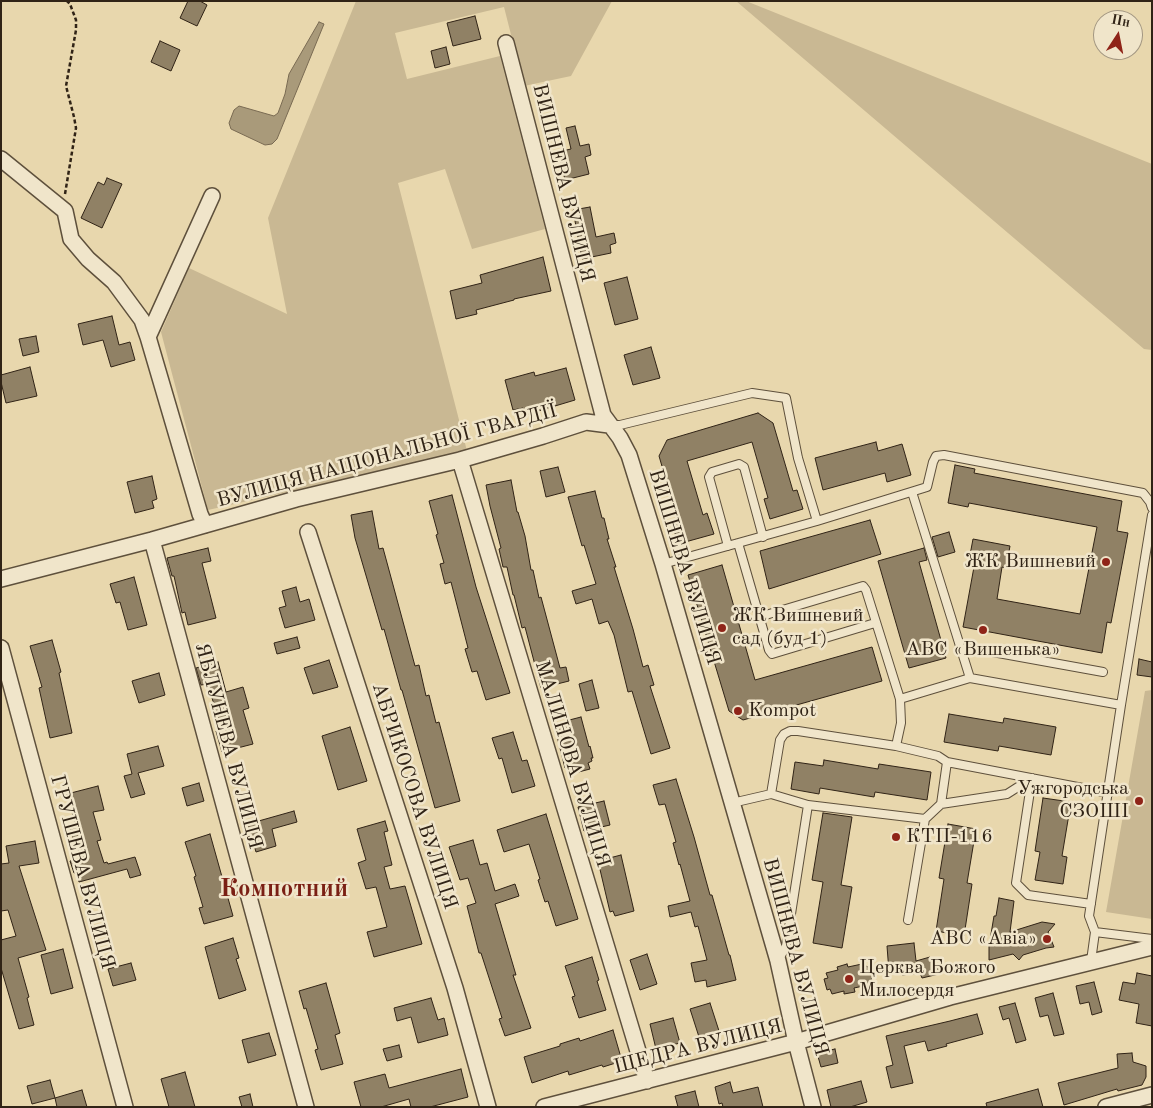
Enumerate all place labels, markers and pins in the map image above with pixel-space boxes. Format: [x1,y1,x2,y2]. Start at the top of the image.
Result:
place label: ЖК Вишневий [965,550,1096,574]
marker: ЖК Вишневий [1100,556,1112,568]
place label: ЖК Вишневий сад (буд 1) [732,604,863,651]
marker: ЖК Вишневий сад (буд 1) [716,622,728,634]
marker: ABC «Вишенька» [977,624,989,636]
place label: ABC «Вишенька» [905,638,1061,662]
place label: Kompot [748,699,816,723]
marker: Kompot [732,705,744,717]
place label: Ужгородська СЗОШІ [1017,777,1129,824]
marker: Ужгородська СЗОШІ [1133,795,1145,807]
place label: КТП-116 [906,825,993,849]
marker: КТП-116 [890,831,902,843]
place label: ABC «Авіа» [930,927,1037,951]
marker: ABC «Авіа» [1041,933,1053,945]
place label: Церква Божого Милосердя [859,956,996,1003]
marker: Церква Божого Милосердя [843,973,855,985]

